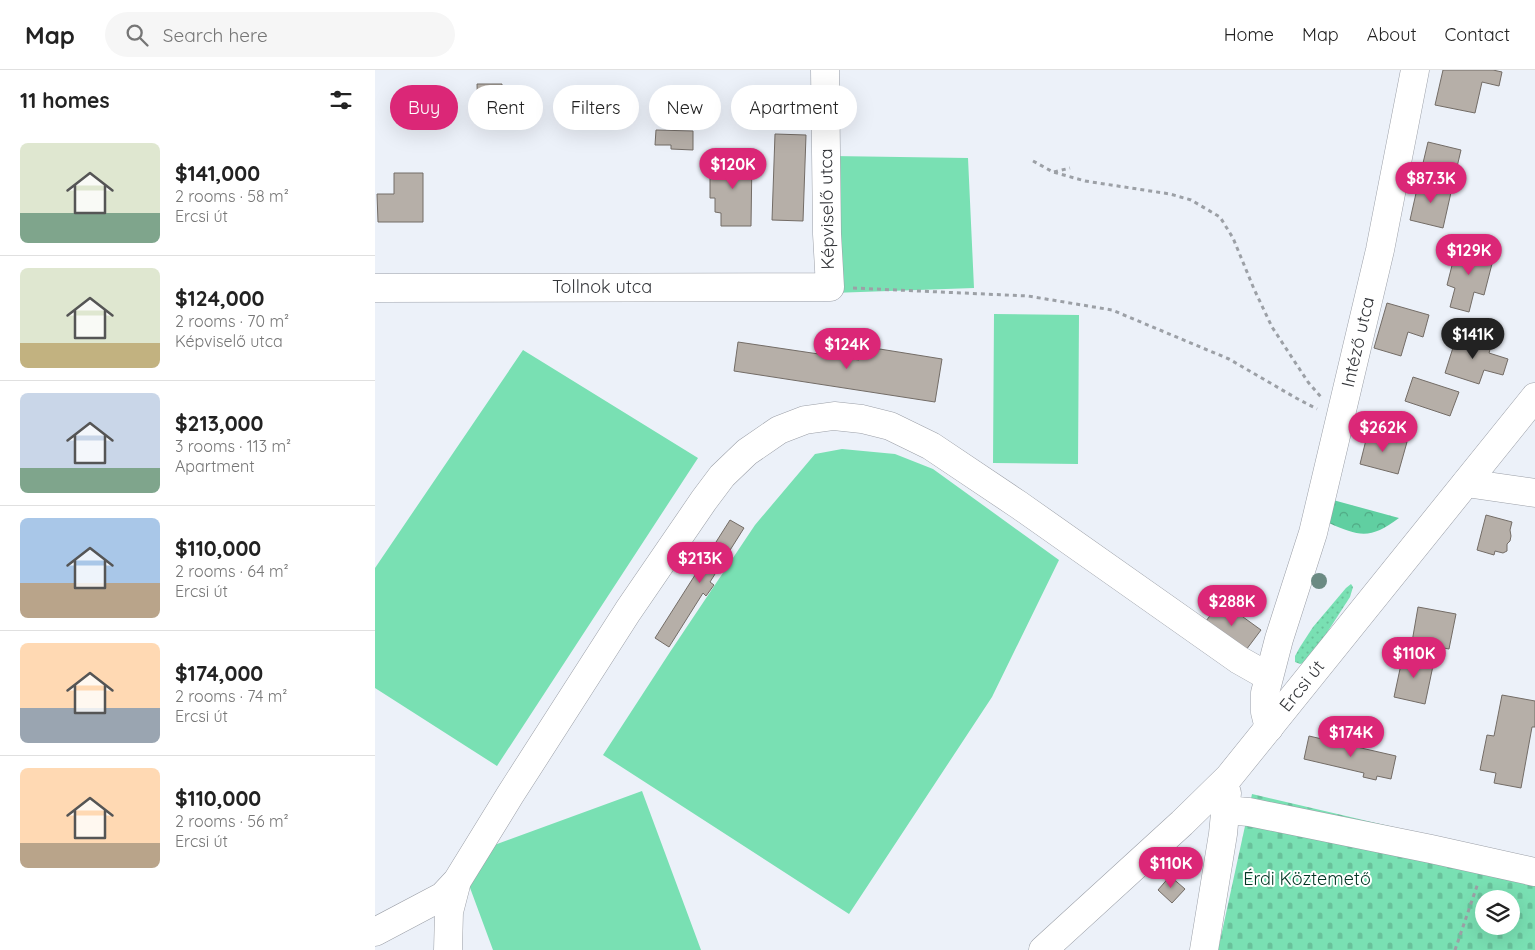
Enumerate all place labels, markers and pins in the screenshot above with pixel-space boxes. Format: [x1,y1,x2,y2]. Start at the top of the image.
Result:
pin: $120K [698,148,768,190]
pin: $87.3K [1390,162,1472,204]
pin: $129K [1434,234,1504,276]
pin: $141K [1438,318,1508,360]
pin: $124K [812,328,882,370]
pin: $262K [1348,410,1418,453]
pin: $213K [665,542,735,584]
pin: $288K [1197,584,1267,627]
pin: $110K [1379,636,1449,679]
pin: $174K [1316,716,1386,758]
pin: $110K [1136,846,1206,889]

